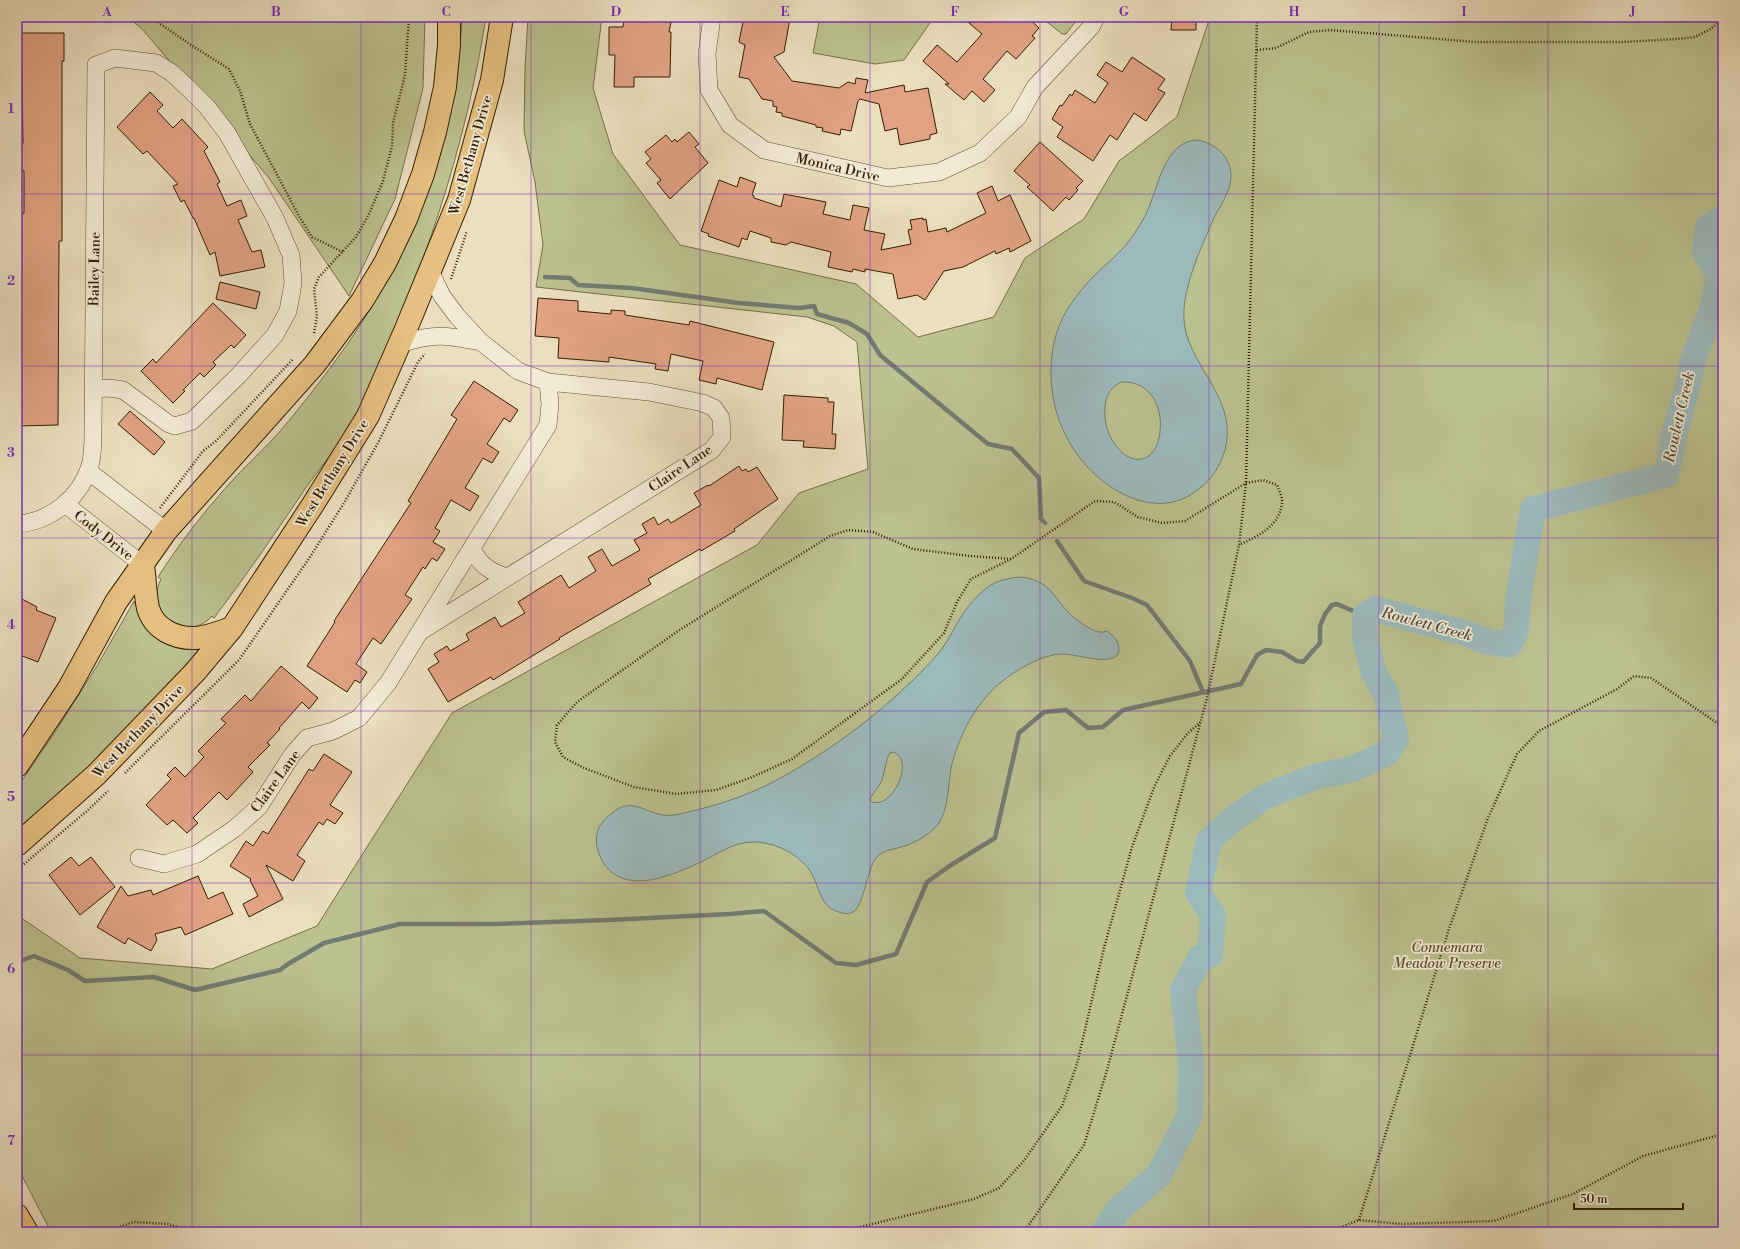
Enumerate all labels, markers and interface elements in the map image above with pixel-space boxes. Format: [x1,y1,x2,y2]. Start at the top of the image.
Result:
text: A [101,4,112,20]
text: B [271,4,281,20]
text: C [441,4,451,20]
text: D [611,4,621,20]
text: E [780,4,790,20]
text: F [950,4,960,20]
text: G [1119,4,1130,20]
text: H [1289,4,1300,20]
text: I [1461,4,1467,20]
text: J [1628,4,1636,20]
street label: West Bethany Drive [445,93,497,218]
text: 1 [8,101,15,117]
street label: Monica Drive [794,150,882,186]
street label: Bailey Lane [85,232,105,307]
text: 2 [7,273,15,289]
water label: Rowlett Creek [1660,370,1699,466]
street label: West Bethany Drive [292,416,373,532]
street label: Claire Lane [645,441,716,497]
text: 3 [7,445,15,461]
street label: Cody Drive [70,507,137,565]
water label: Rowlett Creek [1379,603,1474,646]
text: 4 [7,617,16,633]
street label: West Bethany Drive [88,681,188,783]
street label: Claire Lane [247,747,305,816]
text: 5 [7,789,15,805]
park label: Connemara Meadow Preserve [1393,939,1501,973]
text: 6 [7,961,15,977]
text: 7 [7,1133,15,1149]
scale bar [1574,1185,1683,1211]
text: 50 m [1580,1192,1608,1207]

